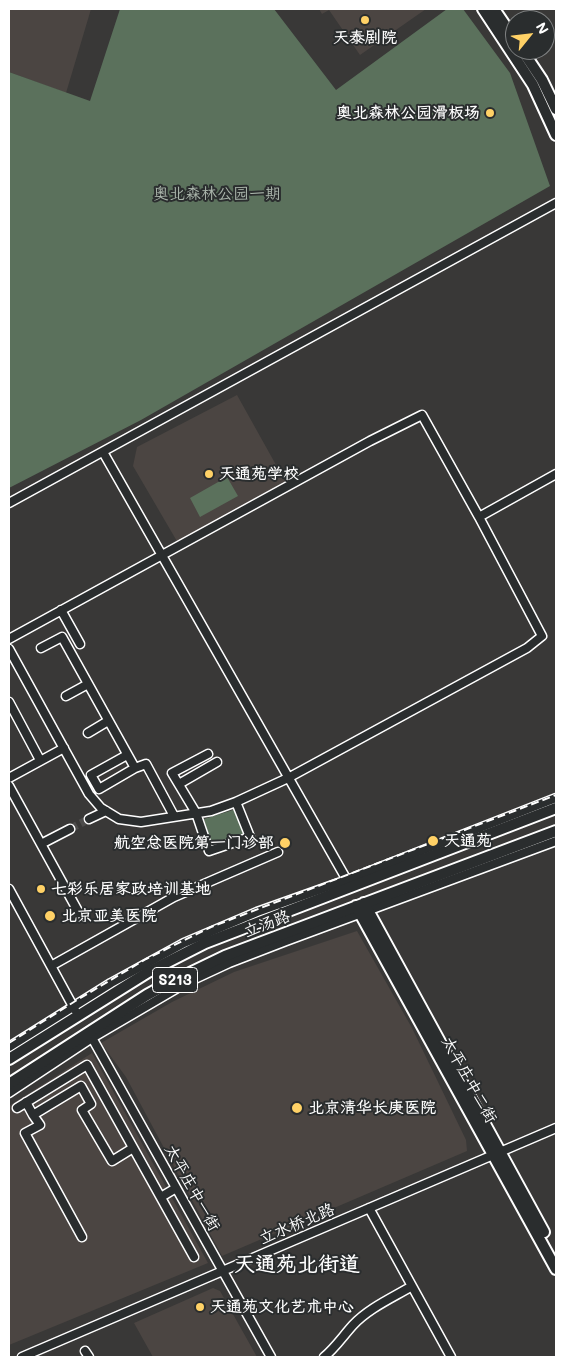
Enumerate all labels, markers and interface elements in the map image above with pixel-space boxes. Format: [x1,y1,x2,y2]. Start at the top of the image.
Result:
north arrow [505,10,555,60]
marker: 天泰剧院 [359,14,371,26]
text: N [532,19,554,37]
place label: 天泰剧院 [333,28,397,48]
place label: 奥北森林公园滑板场 [336,103,480,123]
marker: 奥北森林公园滑板场 [484,107,496,119]
park label: 奥北森林公园一期 [153,184,281,204]
place label: 天通苑学校 [219,464,299,484]
marker: 天通苑学校 [203,468,215,480]
place label: 天通苑 [444,831,492,851]
place label: 航空总医院第一门诊部 [114,833,274,853]
marker: 天通苑 [426,834,440,848]
marker: 航空总医院第一门诊部 [278,836,292,850]
place label: 七彩乐居家政培训基地 [51,879,211,899]
marker: 七彩乐居家政培训基地 [35,883,47,895]
place label: 北京亚美医院 [61,906,157,926]
street label: 立汤路 [241,906,293,942]
marker: 北京亚美医院 [43,909,57,923]
road number: S213 [152,968,198,992]
street label: 太平庄中二街 [437,1033,501,1127]
place label: 北京清华长庚医院 [308,1098,436,1118]
marker: 北京清华长庚医院 [290,1101,304,1115]
street label: 太平庄中一街 [160,1141,224,1235]
street label: 立水桥北路 [256,1200,338,1248]
district label: 天通苑北街道 [234,1252,360,1278]
place label: 天通苑文化艺术中心 [210,1297,354,1317]
marker: 天通苑文化艺术中心 [194,1301,206,1313]

